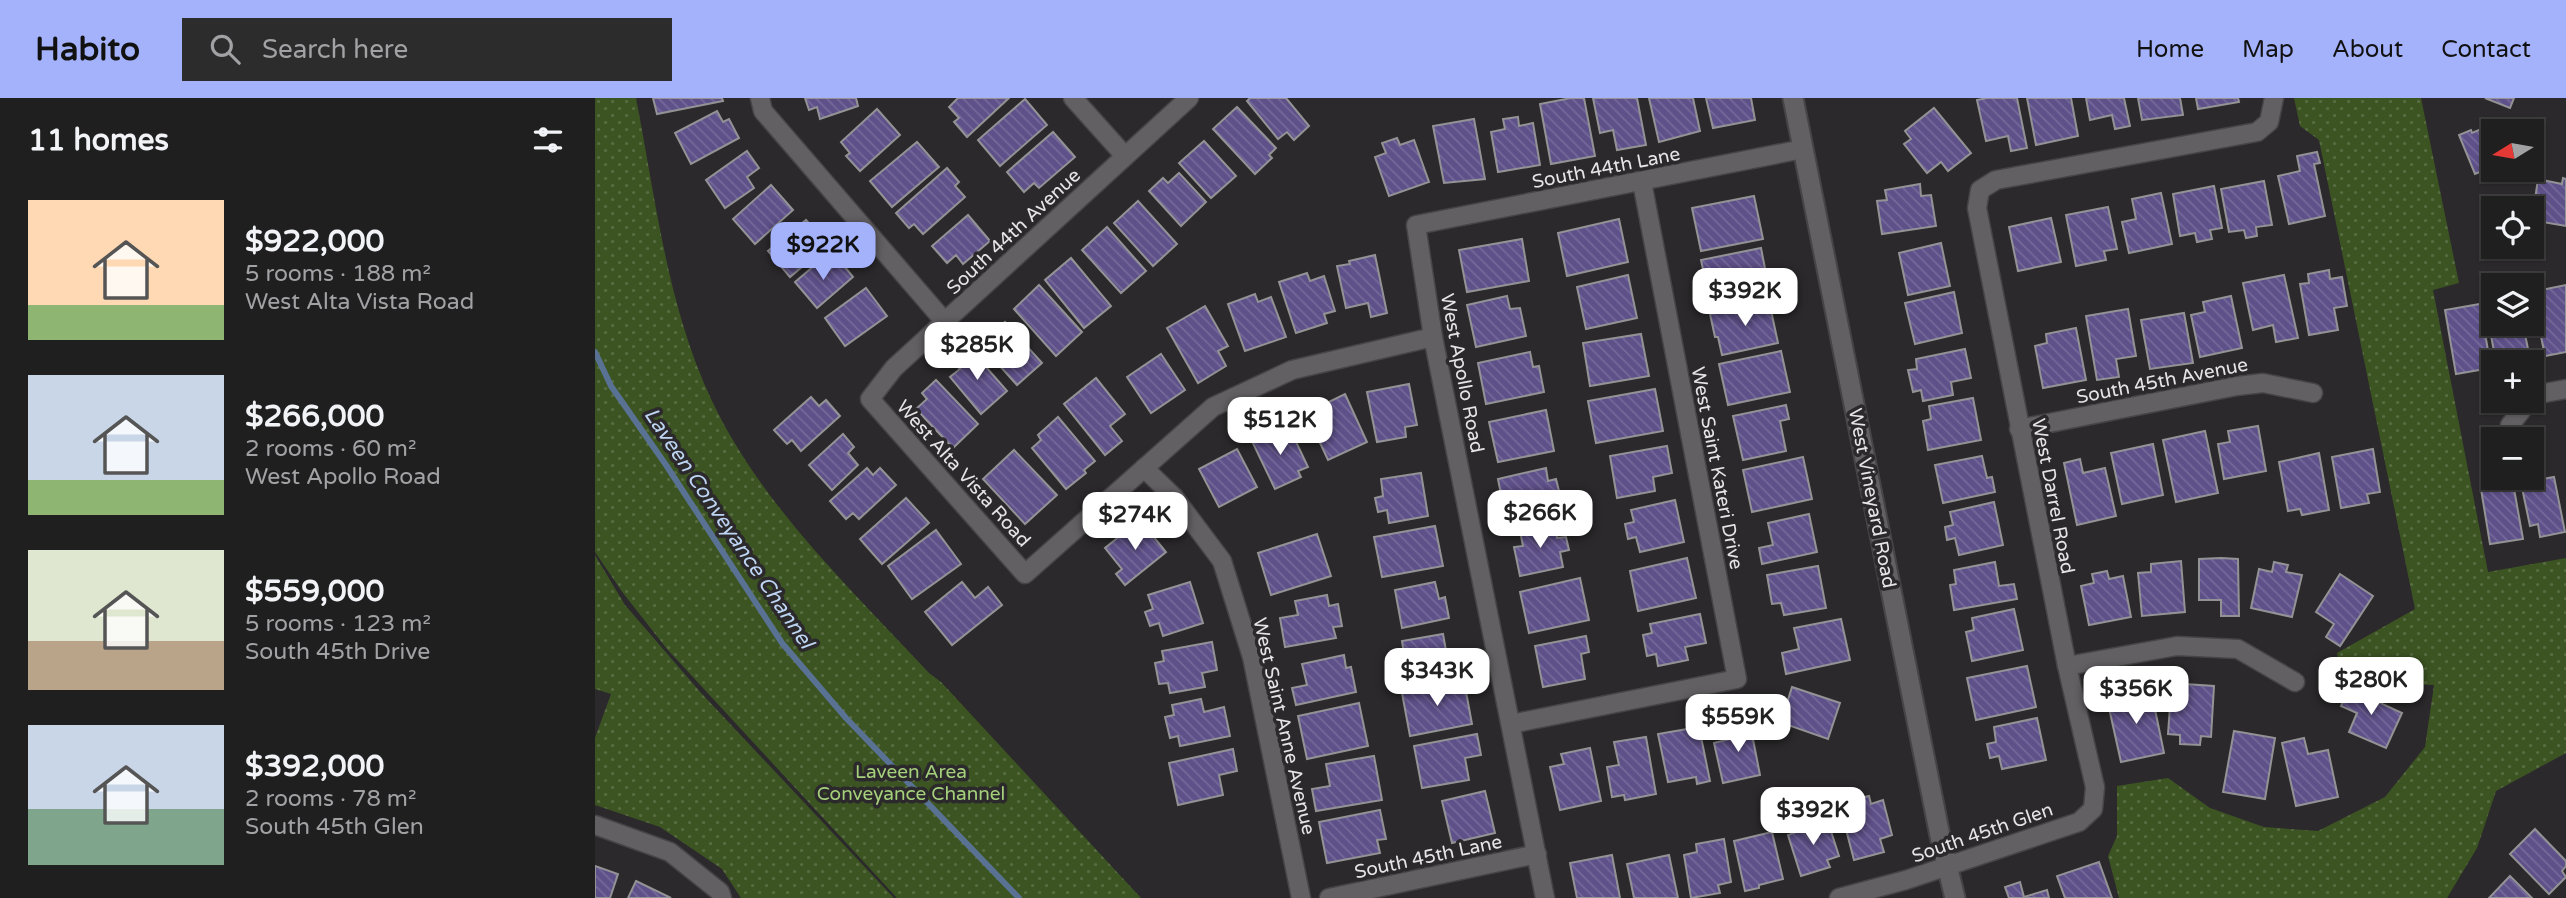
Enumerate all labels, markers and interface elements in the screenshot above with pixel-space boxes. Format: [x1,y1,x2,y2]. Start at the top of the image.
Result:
search box [182,18,672,81]
text: Habito [35,30,140,69]
icon: search [206,30,244,68]
text: Search here [262,34,408,65]
text: Home [2136,35,2204,64]
text: Map [2242,35,2294,64]
text: About [2332,35,2403,64]
text: Contact [2441,35,2531,64]
north arrow [2481,119,2545,182]
map controls [2481,119,2544,490]
icon: filters [529,121,567,159]
text: 11 homes [28,122,169,159]
street label: South 44th Lane [1530,143,1682,193]
street label: South 44th Avenue [942,164,1085,299]
button: locate [2481,196,2544,259]
pin: $922K [774,222,872,282]
text: $922,000 [245,223,384,260]
icon: home [84,228,168,312]
text: $922K [787,231,859,259]
text: 5 rooms · 188 m² [245,260,431,288]
pin: $392K [1696,268,1794,328]
button: layers [2481,273,2544,336]
text: $392K [1709,277,1781,305]
text: West Alta Vista Road [245,288,474,316]
street label: West Apollo Road [1436,292,1488,455]
pin: $285K [928,322,1026,382]
text: $285K [941,331,1013,359]
button: + [2481,350,2544,413]
street label: South 45th Avenue [2075,354,2250,408]
street label: West Saint Kateri Drive [1687,365,1747,571]
street label: West Alta Vista Road [892,396,1035,551]
text: $266,000 [245,398,384,435]
pin: $512K [1231,398,1329,457]
icon: home [84,403,168,487]
water label: Laveen Conveyance Channel [638,403,820,656]
text: $512K [1244,406,1316,434]
street label: West Vineyard Road [1844,406,1900,590]
street label: West Darrel Road [2027,417,2079,576]
button: − [2481,427,2544,490]
text: 2 rooms · 60 m² [245,435,416,463]
text: West Apollo Road [245,463,441,491]
pin: $266K [1491,490,1589,550]
pin: $274K [1086,492,1184,552]
text: $266K [1504,499,1576,527]
text: $274K [1099,501,1171,529]
text: $559,000 [245,573,384,610]
icon: home [84,578,168,662]
text: 5 rooms · 123 m² [245,610,431,638]
street label: West Saint Anne Avenue [1248,616,1320,837]
text: South 45th Drive [245,638,430,666]
pin: $343K [1388,648,1486,708]
text: $343K [1401,657,1473,685]
pin: $280K [2322,658,2420,717]
pin: $356K [2087,666,2185,726]
text: $280K [2335,666,2407,694]
text: $356K [2100,675,2172,703]
pin: $559K [1689,694,1787,754]
text: $559K [1702,703,1774,731]
text: $392,000 [245,748,384,785]
icon: home [84,753,168,837]
park label: Laveen Area Conveyance Channel [817,761,1005,805]
text: 2 rooms · 78 m² [245,785,416,813]
pin: $392K [1764,788,1862,847]
text: $392K [1777,796,1849,824]
street label: South 45th Glen [1909,799,2056,867]
text: South 45th Glen [245,813,424,841]
street label: South 45th Lane [1352,831,1504,883]

